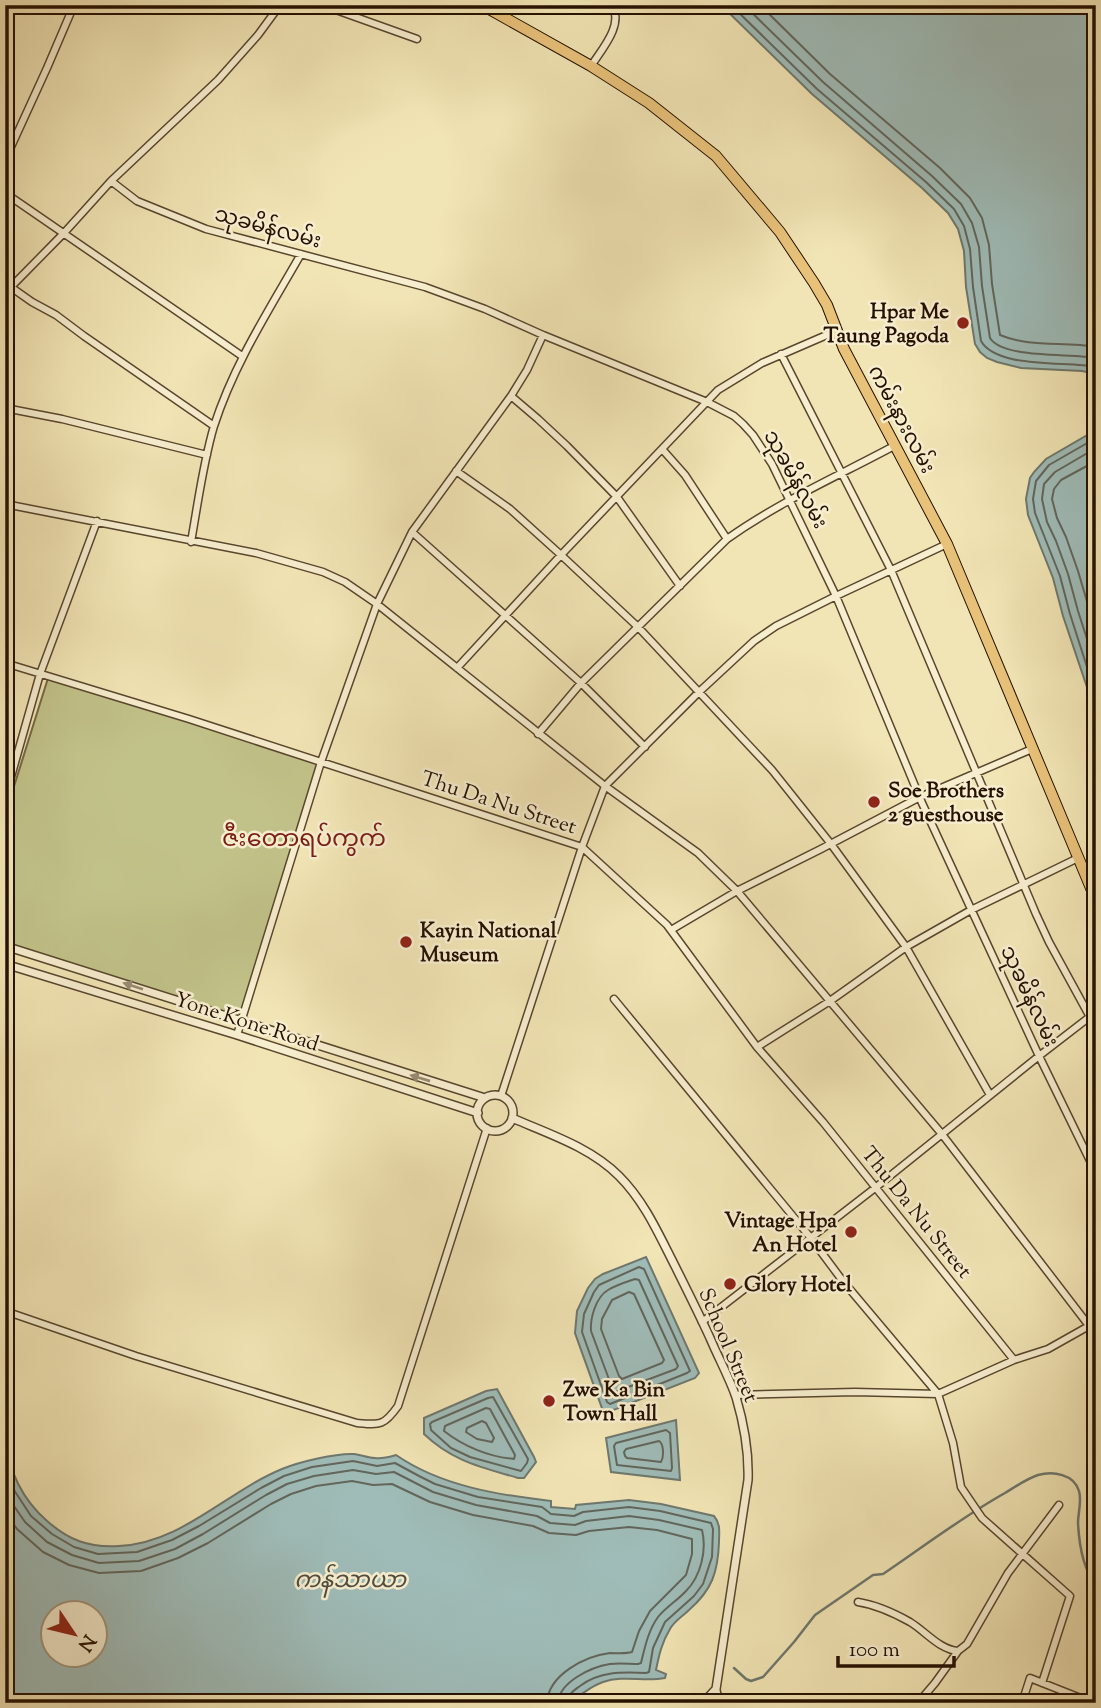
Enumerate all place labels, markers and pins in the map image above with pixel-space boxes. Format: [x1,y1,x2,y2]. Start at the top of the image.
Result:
place label: Hpar Me Taung Pagoda [824,298,949,352]
marker: Hpar Me Taung Pagoda [955,315,971,331]
place label: Soe Brothers 2 guesthouse [888,777,1004,831]
marker: Soe Brothers 2 guesthouse [866,794,882,810]
place label: Kayin National Museum [420,917,557,971]
marker: Kayin National Museum [398,934,414,950]
place label: Vintage Hpa An Hotel [724,1207,837,1261]
marker: Vintage Hpa An Hotel [843,1224,859,1240]
place label: Glory Hotel [744,1271,852,1301]
marker: Glory Hotel [722,1276,738,1292]
place label: Zwe Ka Bin Town Hall [563,1376,665,1430]
marker: Zwe Ka Bin Town Hall [541,1393,557,1409]

